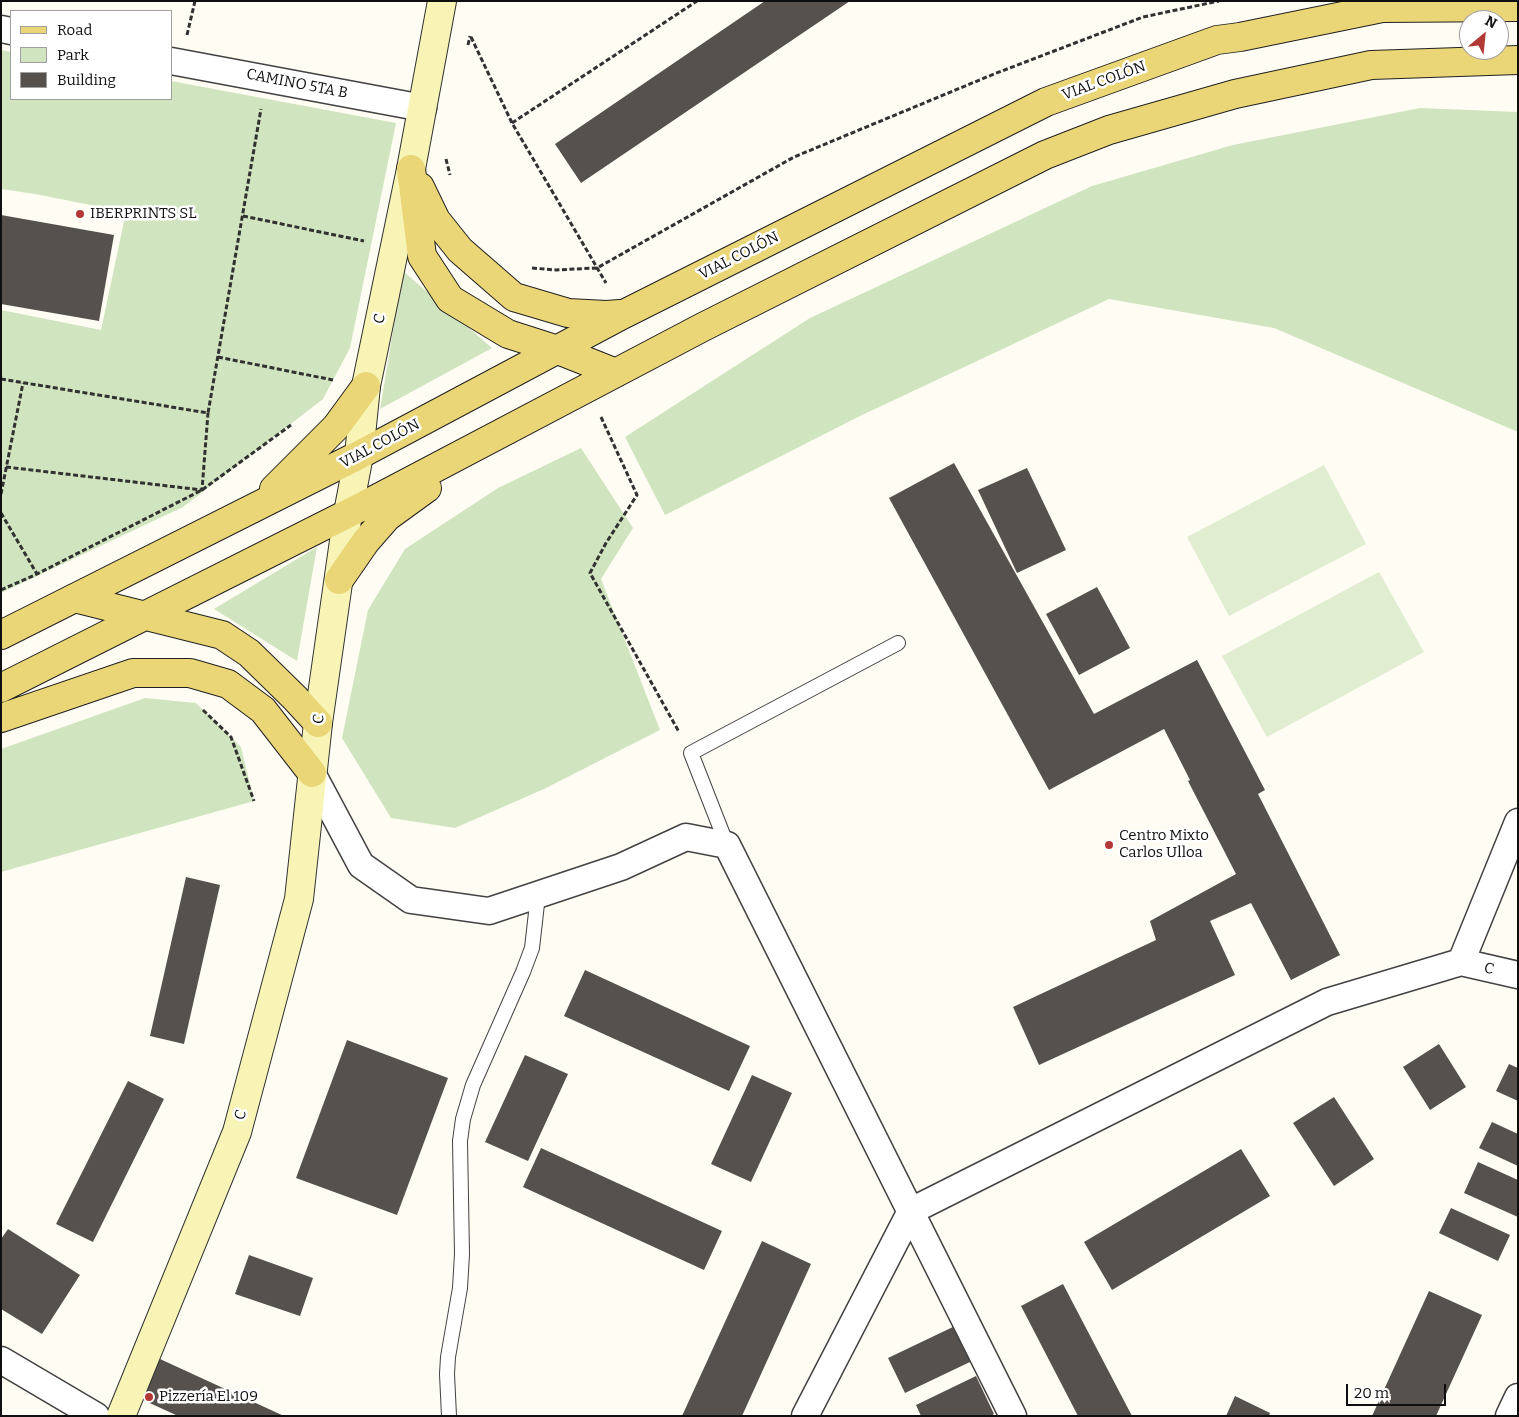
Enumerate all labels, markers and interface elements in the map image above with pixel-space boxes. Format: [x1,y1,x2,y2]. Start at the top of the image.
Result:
legend [10,10,172,100]
north arrow [1459,10,1509,60]
text: N [1482,12,1500,32]
text: Road [57,21,92,39]
text: Park [57,46,89,64]
street label: VIAL COLÓN [1060,58,1148,104]
street label: CAMINO 5TA B [245,65,349,103]
text: Building [57,71,116,89]
place label: IBERPRINTS SL [90,205,196,223]
marker: IBERPRINTS SL [74,208,86,220]
street label: VIAL COLÓN [696,228,782,284]
street label: C [370,312,390,326]
street label: VIAL COLÓN [337,415,423,473]
street label: C [309,713,329,725]
place label: Centro Mixto Carlos Ulloa [1119,827,1209,862]
marker: Centro Mixto Carlos Ulloa [1103,839,1115,851]
street label: C [1482,959,1496,979]
street label: C [231,1108,251,1122]
scale bar [1349,1374,1449,1406]
text: 20 m [1354,1384,1389,1402]
place label: Pizzería El 109 [159,1388,258,1406]
marker: Pizzería El 109 [143,1391,155,1403]

